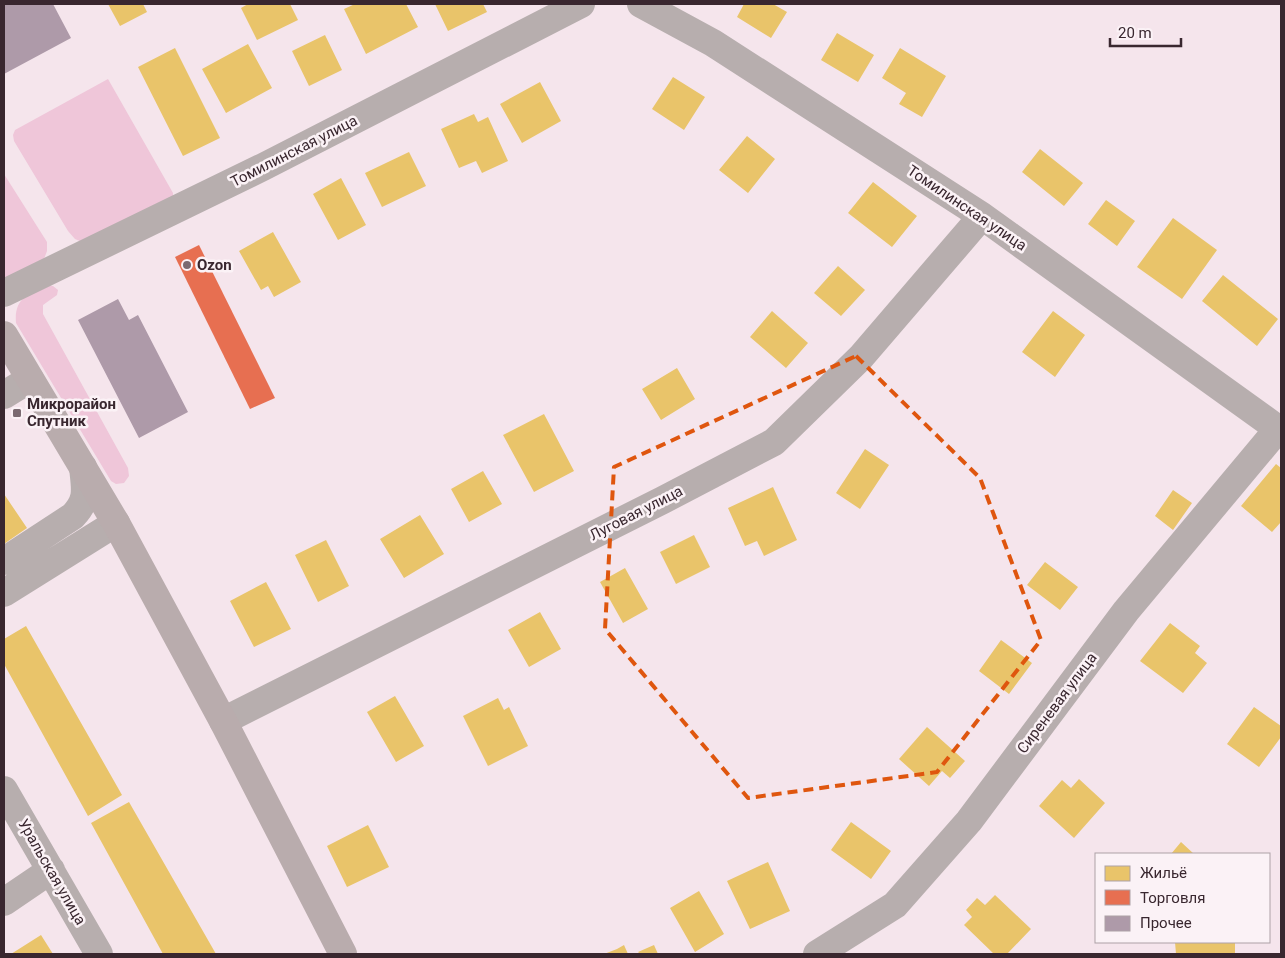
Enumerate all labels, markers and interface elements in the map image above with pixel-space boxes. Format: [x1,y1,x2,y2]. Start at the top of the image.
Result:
scale bar [1110,15,1181,47]
text: 20 m [1118,24,1152,42]
street label: Томилинская улица [228,111,360,191]
street label: Томилинская улица [904,161,1030,255]
place label: Ozon [197,256,232,274]
marker: Ozon [181,259,193,271]
place label: Микрорайон Спутник [27,395,116,430]
marker: Микрорайон Спутник [11,407,23,419]
street label: Луговая улица [586,482,686,544]
street label: Сиреневая улица [1013,649,1101,757]
street label: Уральская улица [14,816,90,928]
legend [1095,853,1270,943]
text: Жильё [1140,864,1187,882]
text: Торговля [1140,889,1205,907]
text: Прочее [1140,914,1192,932]

